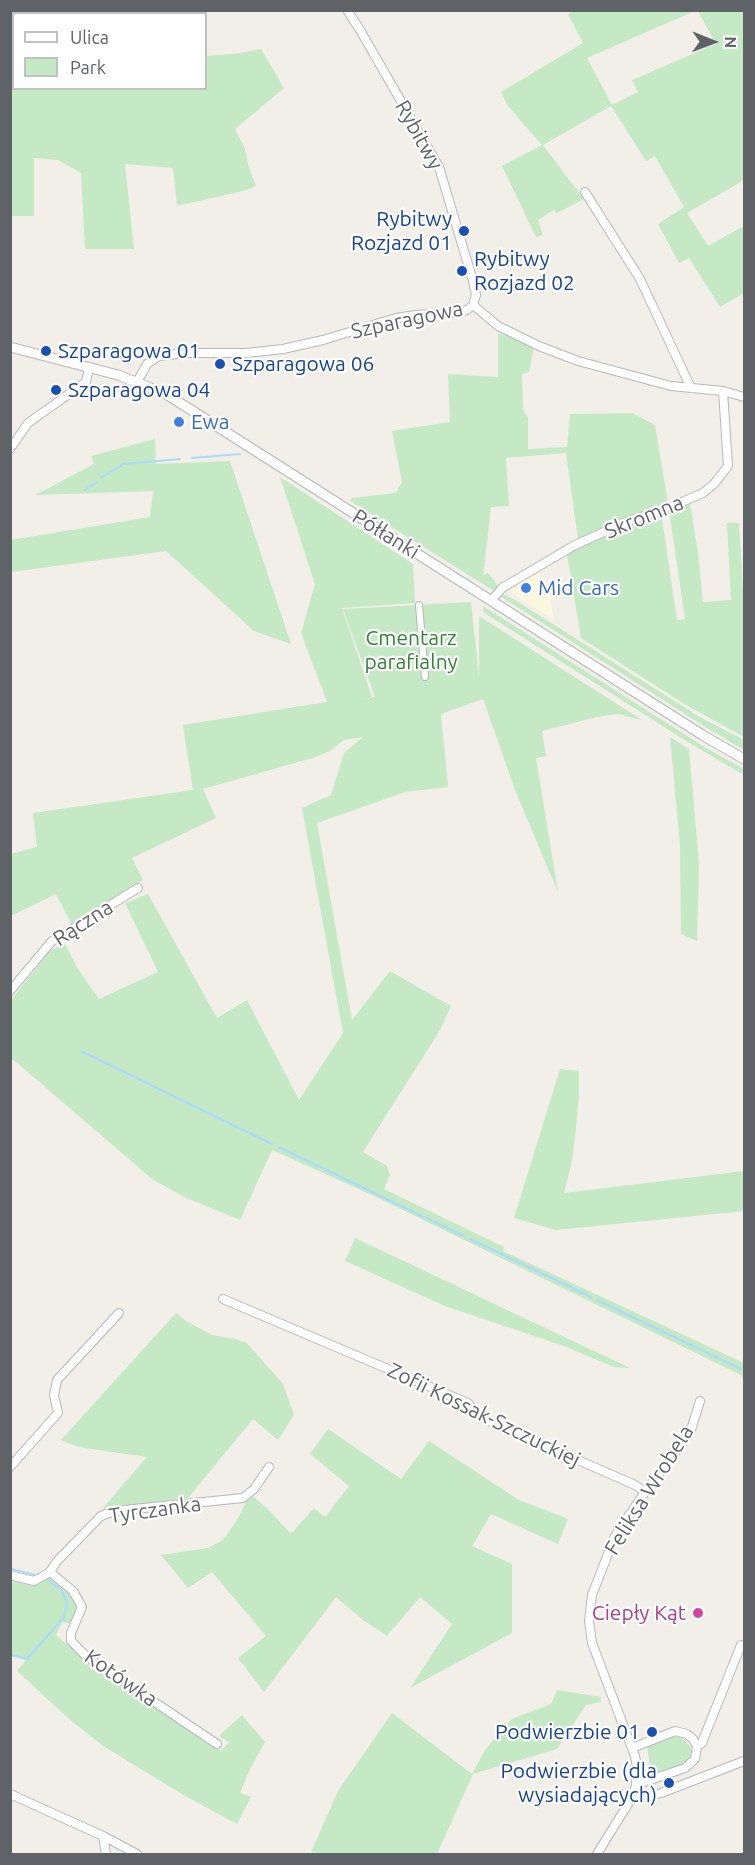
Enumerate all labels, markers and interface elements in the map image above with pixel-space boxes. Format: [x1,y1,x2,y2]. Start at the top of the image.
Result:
legend [12,12,207,90]
north arrow [683,12,743,72]
text: Ulica [70,27,109,47]
text: N [722,36,740,48]
text: Park [70,57,106,77]
street label: Rybitwy [390,96,448,174]
place label: Rybitwy Rozjazd 01 [351,206,452,256]
marker: Rybitwy Rozjazd 01 [457,224,471,238]
place label: Rybitwy Rozjazd 02 [474,246,575,296]
marker: Rybitwy Rozjazd 02 [455,264,469,278]
street label: Szparagowa [349,296,465,344]
place label: Szparagowa 01 [58,338,200,364]
marker: Szparagowa 01 [39,344,53,358]
place label: Szparagowa 06 [232,351,374,377]
marker: Szparagowa 06 [213,357,227,371]
place label: Szparagowa 04 [68,377,210,403]
marker: Szparagowa 04 [49,383,63,397]
place label: Ewa [191,409,230,435]
marker: Ewa [172,415,186,429]
street label: Skromna [601,490,687,544]
street label: Półłanki [348,504,424,564]
place label: Mid Cars [538,575,619,601]
marker: Mid Cars [519,581,533,595]
park label: Cmentarz parafialny [364,625,458,675]
street label: Rączna [48,894,118,952]
street label: Zofii Kossak-Szczuckiej [384,1357,584,1473]
street label: Feliksa Wrobela [599,1421,699,1559]
street label: Tyrczanka [107,1491,203,1529]
place label: Ciepły Kąt [592,1600,686,1626]
marker: Ciepły Kąt [691,1606,705,1620]
street label: Kotówka [80,1644,162,1712]
place label: Podwierzbie 01 [495,1719,640,1745]
marker: Podwierzbie 01 [645,1725,659,1739]
place label: Podwierzbie (dla wysiadających) [501,1758,657,1808]
marker: Podwierzbie (dla wysiadających) [662,1776,676,1790]

